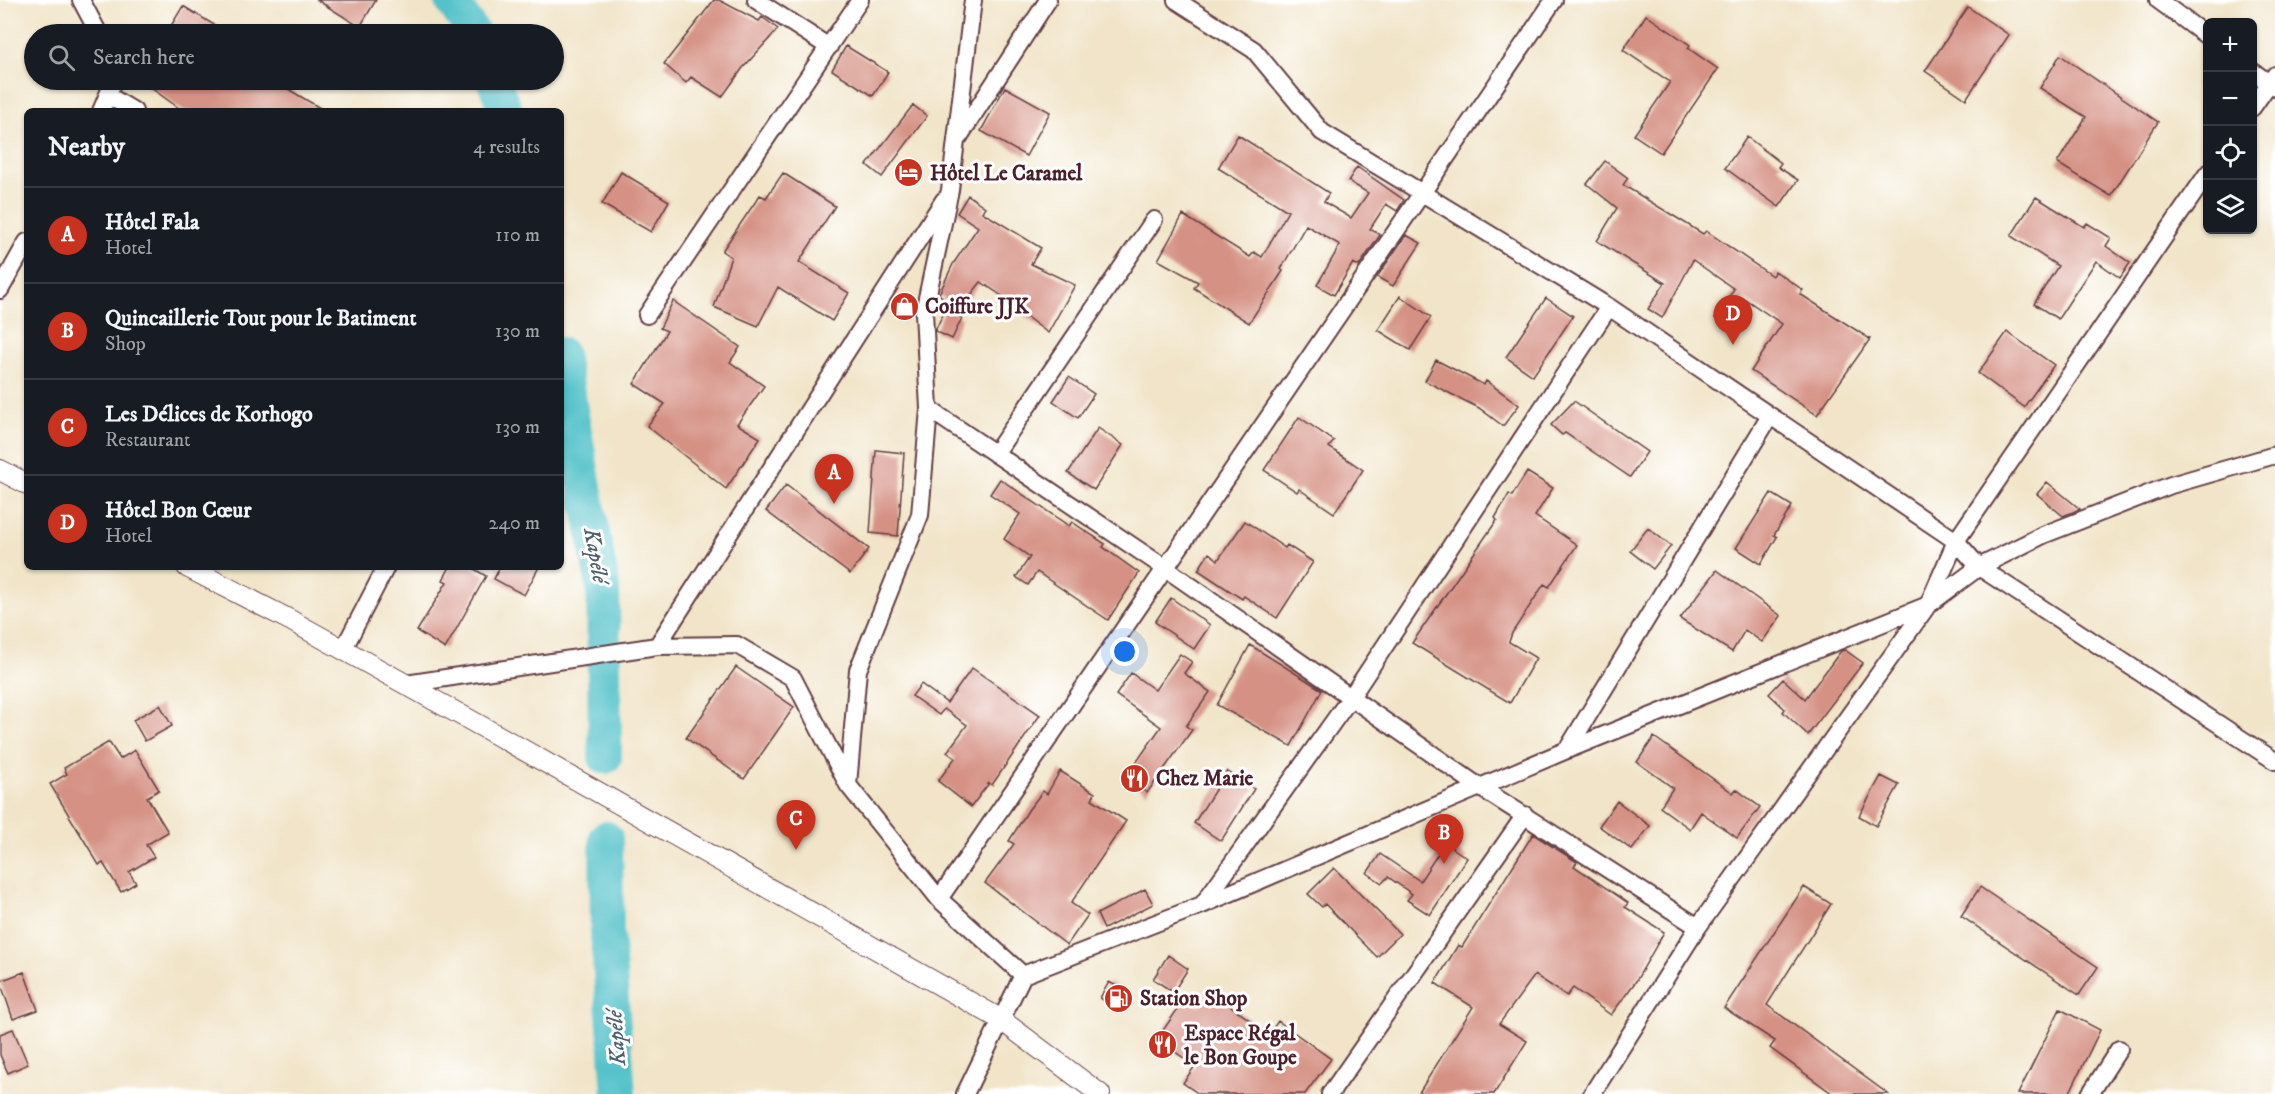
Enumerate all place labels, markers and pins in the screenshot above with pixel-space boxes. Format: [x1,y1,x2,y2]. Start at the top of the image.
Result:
hotel icon: Hôtel Le Caramel [893,157,925,189]
place label: Hôtel Le Caramel [930,161,1083,187]
shop icon: Coiffure JJK [888,290,920,322]
place label: Coiffure JJK [925,294,1030,320]
pin: D [1714,296,1752,345]
pin: A [814,454,854,504]
restaurant icon: Chez Marie [1119,762,1151,794]
place label: Chez Marie [1156,766,1254,792]
pin: C [776,800,816,850]
pin: B [1424,814,1464,864]
fuel station icon: Station Shop [1103,982,1135,1014]
place label: Station Shop [1140,986,1248,1012]
place label: Espace Régal le Bon Goupe [1183,1021,1297,1071]
restaurant icon: Espace Régal le Bon Goupe [1147,1029,1179,1061]

